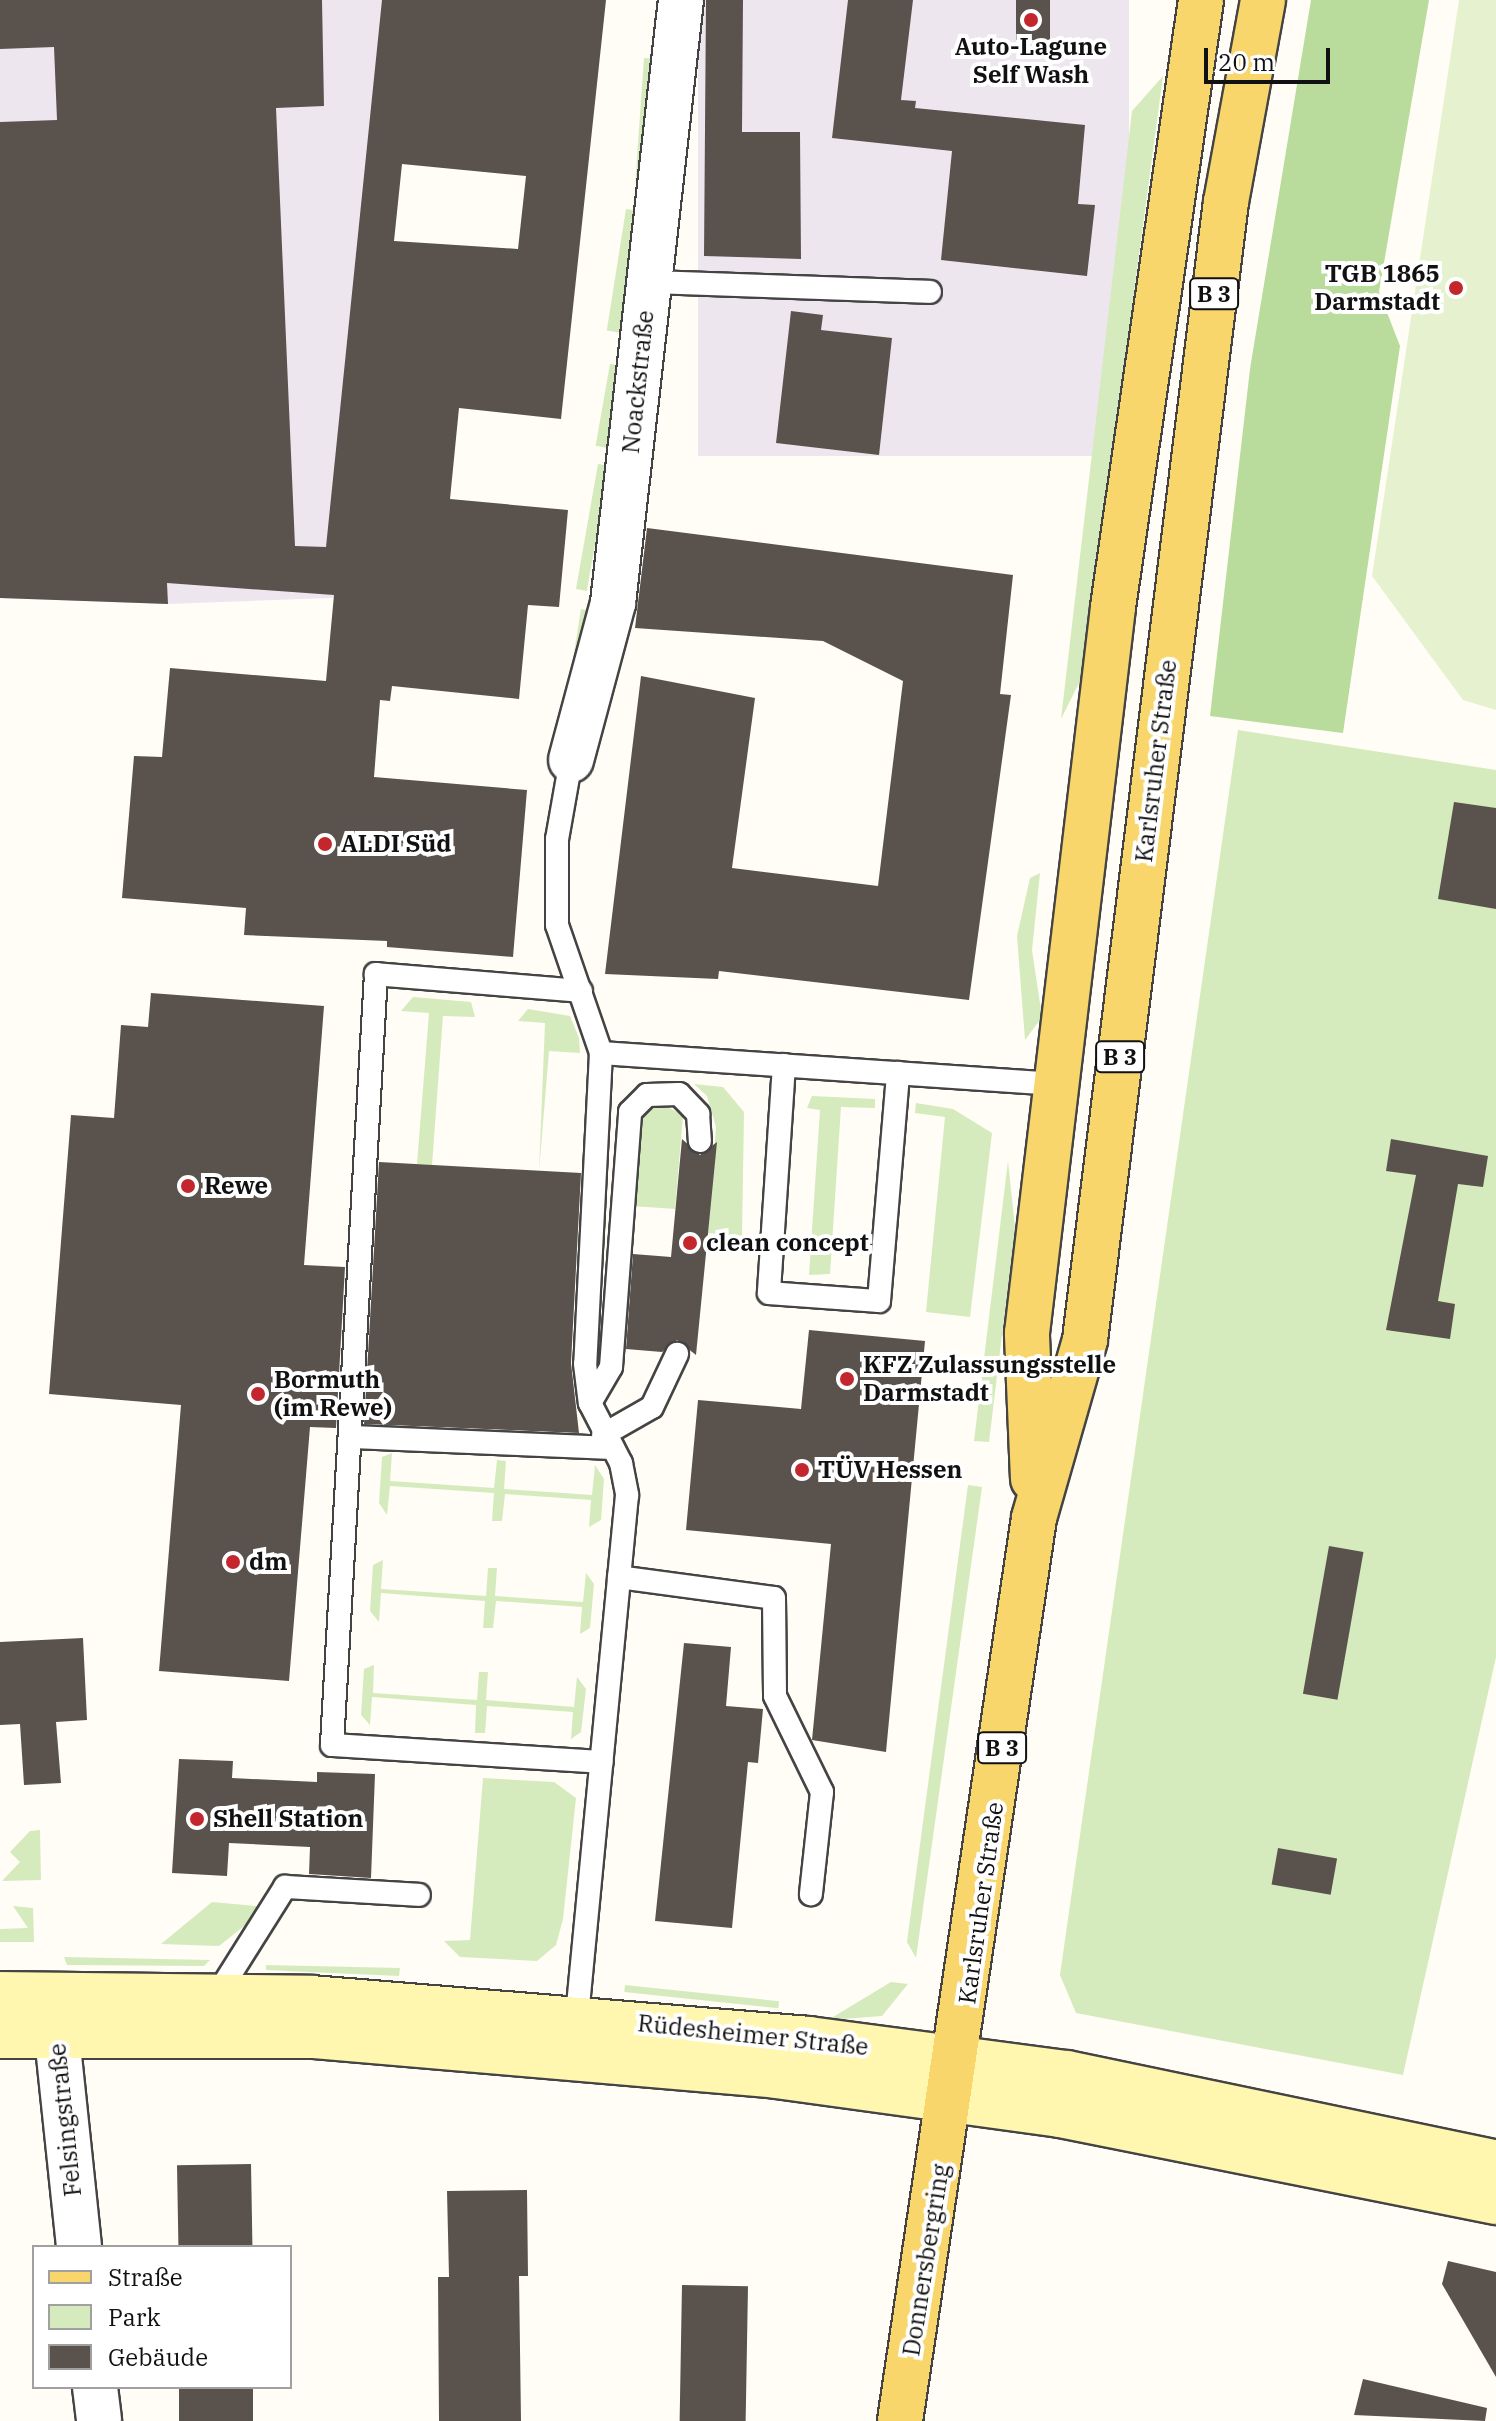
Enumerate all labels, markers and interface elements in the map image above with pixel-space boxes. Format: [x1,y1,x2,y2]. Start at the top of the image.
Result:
marker: Auto-Lagune Self Wash [1022,11,1040,29]
scale bar [1208,32,1334,82]
place label: Auto-Lagune Self Wash [955,33,1107,89]
text: 20 m [1218,46,1275,78]
place label: TGB 1865 Darmstadt [1314,260,1440,316]
road number: B 3 [1188,276,1240,312]
marker: TGB 1865 Darmstadt [1447,279,1465,297]
street label: Noackstraße [616,309,660,455]
street label: Karlsruher Straße [1129,658,1183,864]
place label: ALDI Süd [341,830,451,858]
marker: ALDI Süd [316,835,334,853]
road number: B 3 [1094,1039,1146,1075]
place label: Rewe [204,1172,268,1200]
marker: Rewe [179,1177,197,1195]
place label: clean concept [706,1229,869,1257]
marker: clean concept [681,1234,699,1252]
place label: KFZ Zulassungsstelle Darmstadt [863,1351,1116,1407]
place label: Bormuth (im Rewe) [274,1366,392,1422]
marker: KFZ Zulassungsstelle Darmstadt [838,1370,856,1388]
marker: Bormuth (im Rewe) [249,1385,267,1403]
place label: TÜV Hessen [818,1456,963,1484]
marker: TÜV Hessen [793,1461,811,1479]
place label: dm [249,1548,287,1576]
marker: dm [224,1553,242,1571]
road number: B 3 [976,1730,1028,1766]
street label: Karlsruher Straße [953,1800,1009,2006]
place label: Shell Station [213,1805,363,1833]
marker: Shell Station [188,1810,206,1828]
street label: Rüdesheimer Straße [636,2009,870,2061]
street label: Felsingstraße [43,2042,87,2198]
street label: Donnersbergring [897,2162,955,2358]
legend [32,2245,292,2389]
text: Straße [108,2261,183,2293]
text: Park [108,2301,160,2333]
text: Gebäude [108,2341,208,2373]

